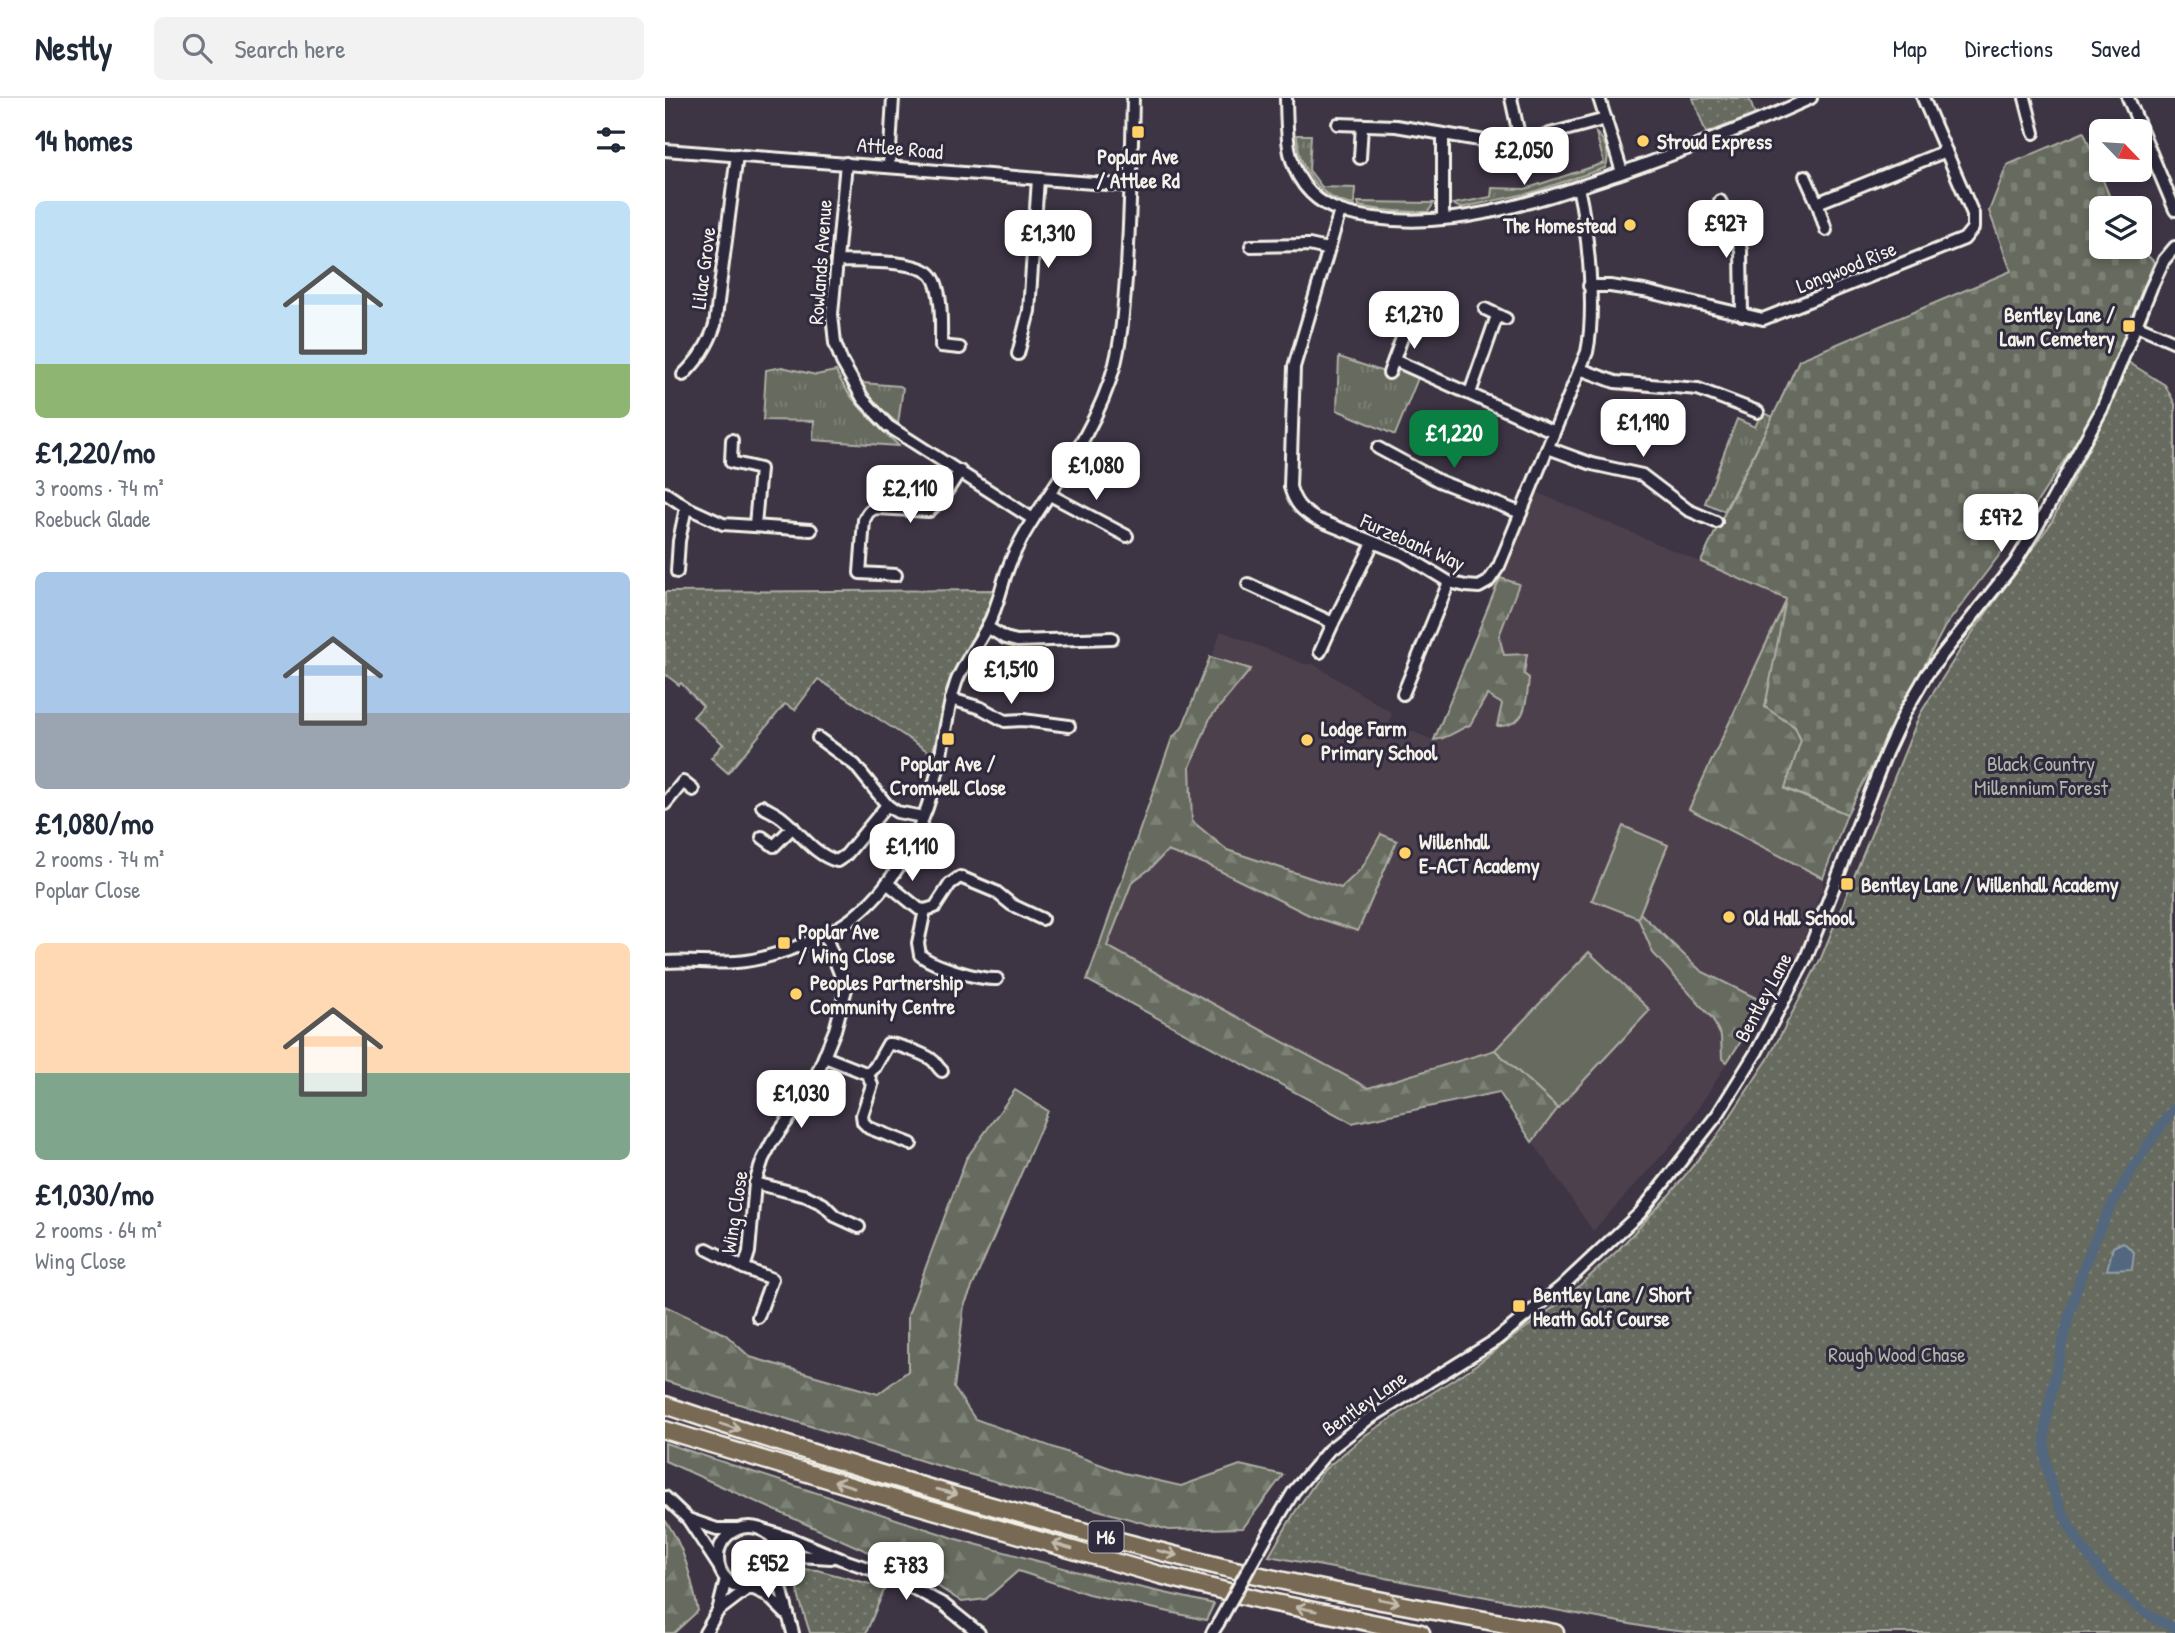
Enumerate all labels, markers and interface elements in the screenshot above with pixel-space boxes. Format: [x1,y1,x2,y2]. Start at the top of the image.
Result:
search box [154,17,644,80]
text: Nestly [35,26,112,70]
icon: search [178,29,216,67]
text: Search here [234,31,346,66]
text: Map [1893,32,1927,64]
text: Directions [1965,32,2053,64]
text: Saved [2091,32,2140,64]
north arrow [2089,119,2153,182]
map controls [2089,119,2152,259]
text: 14 homes [35,120,133,160]
icon: filters [592,121,630,159]
marker: Poplar Ave / Attlee Rd [1130,124,1146,140]
pin: £2,050 [1467,127,1581,187]
place label: Stroud Express [1657,127,1772,157]
street label: Attlee Road [856,130,944,166]
marker: Stroud Express [1635,133,1651,149]
text: £2,050 [1495,134,1553,165]
place label: Poplar Ave / Attlee Rd [1096,142,1180,195]
button: layers [2089,196,2152,259]
street label: Rowlands Avenue [801,198,839,326]
pin: £927 [1685,200,1767,260]
text: £927 [1704,207,1748,238]
pin: £1,310 [991,211,1105,270]
place label: The Homestead [1502,211,1617,240]
text: £1,310 [1021,217,1075,248]
marker: The Homestead [1622,217,1638,233]
street label: Lilac Grove [684,225,722,311]
street label: Longwood Rise [1792,234,1900,300]
icon: home [270,247,396,373]
pin: £1,270 [1357,292,1471,351]
text: £1,270 [1385,298,1443,329]
place label: Bentley Lane / Lawn Cemetery [2000,300,2115,354]
marker: Bentley Lane / Lawn Cemetery [2121,318,2137,334]
pin: £1,190 [1586,400,1700,459]
text: £1,190 [1617,406,1669,437]
pin: £1,220 [1397,410,1511,470]
text: £1,220 [1425,417,1483,448]
text: £1,220/mo [35,432,155,472]
pin: £1,080 [1039,442,1153,502]
text: £1,080 [1068,449,1124,480]
pin: £2,110 [853,466,967,525]
text: 3 rooms · 74 m² [35,472,164,503]
text: £2,110 [882,472,938,503]
pin: £972 [1960,494,2042,554]
text: £972 [1979,501,2023,532]
text: Roebuck Glade [35,503,151,534]
street label: Furzebank Way [1355,506,1470,578]
icon: home [270,618,396,744]
pin: £1,510 [954,646,1068,706]
text: £1,510 [984,653,1038,684]
place label: Lodge Farm Primary School [1321,714,1438,768]
marker: Poplar Ave / Cromwell Close [940,731,956,747]
marker: Lodge Farm Primary School [1299,732,1315,748]
place label: Poplar Ave / Cromwell Close [890,749,1007,802]
park label: Black Country Millennium Forest [1974,749,2109,802]
text: £1,080/mo [35,803,154,843]
pin: £1,110 [855,824,969,883]
place label: Willenhall E-ACT Academy [1419,827,1540,881]
text: £1,110 [886,830,938,861]
text: 2 rooms · 74 m² [35,843,164,874]
marker: Willenhall E-ACT Academy [1397,845,1413,861]
place label: Bentley Lane / Willenhall Academy [1861,870,2119,900]
text: Poplar Close [35,874,140,905]
marker: Bentley Lane / Willenhall Academy [1839,876,1855,892]
place label: Old Hall School [1743,903,1855,932]
marker: Old Hall School [1721,909,1737,925]
place label: Poplar Ave / Wing Close [798,917,896,971]
marker: Poplar Ave / Wing Close [776,935,792,951]
street label: Bentley Lane [1727,947,1799,1047]
place label: Peoples Partnership Community Centre [810,968,964,1022]
marker: Peoples Partnership Community Centre [788,986,804,1002]
icon: home [270,989,396,1115]
pin: £1,030 [744,1070,858,1130]
text: £1,030 [773,1077,829,1108]
street label: Wing Close [713,1169,755,1255]
text: £1,030/mo [35,1174,154,1214]
text: 2 rooms · 64 m² [35,1214,162,1245]
text: Wing Close [35,1245,126,1276]
place label: Bentley Lane / Short Heath Golf Course [1533,1280,1692,1333]
marker: Bentley Lane / Short Heath Golf Course [1511,1298,1527,1314]
park label: Rough Wood Chase [1828,1340,1966,1369]
street label: Bentley Lane [1316,1363,1412,1443]
one-way arrow [718,1421,740,1434]
one-way arrow [833,1477,855,1490]
one-way arrow [936,1487,958,1500]
road number: M6 [1089,1522,1123,1553]
one-way arrow [1052,1539,1074,1552]
pin: £952 [727,1540,809,1600]
pin: £783 [865,1542,947,1602]
text: £952 [747,1547,789,1578]
one-way arrow [1155,1547,1177,1560]
text: £783 [884,1549,928,1580]
one-way arrow [1377,1595,1400,1608]
one-way arrow [1295,1601,1318,1615]

